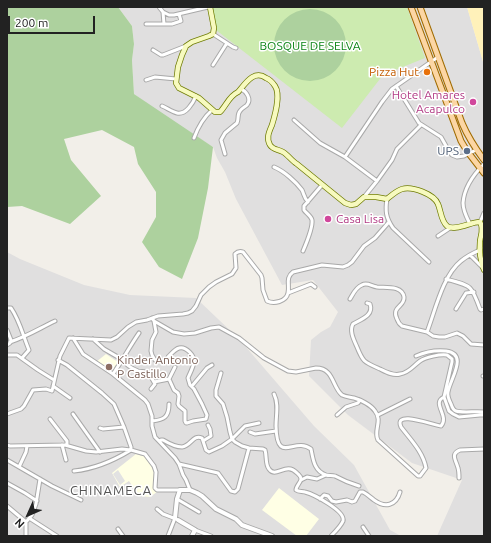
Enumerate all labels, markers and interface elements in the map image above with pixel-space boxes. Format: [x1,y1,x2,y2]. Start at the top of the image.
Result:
scale bar [10,8,97,34]
text: 200 m [15,16,48,29]
park label: BOSQUE DE SELVA [259,39,361,53]
place label: Pizza Hut [369,65,419,79]
marker: Pizza Hut [422,67,432,77]
place label: Hotel Amares Acapulco [392,88,465,116]
marker: Hotel Amares Acapulco [468,97,478,107]
place label: UPS [437,144,459,158]
marker: UPS [462,146,472,156]
place label: Casa Lisa [336,212,384,226]
marker: Casa Lisa [323,214,333,224]
place label: Kinder Antonio P Castillo [117,353,198,381]
marker: Kinder Antonio P Castillo [104,362,114,372]
district label: CHINAMECA [70,483,152,499]
north arrow [8,495,48,535]
text: N [12,516,27,531]

